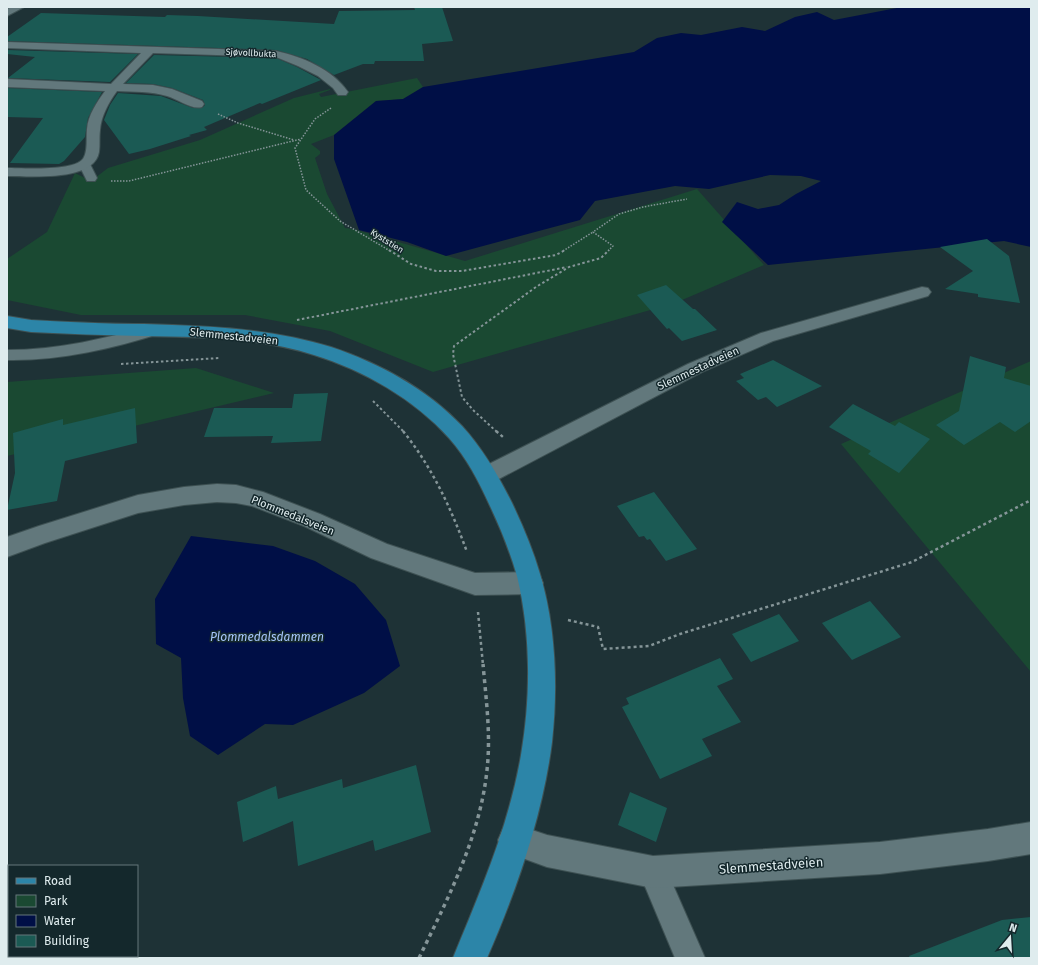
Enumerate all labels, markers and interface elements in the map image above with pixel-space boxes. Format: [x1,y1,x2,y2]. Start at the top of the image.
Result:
street label: Sjøvollbukta [225,47,277,59]
street label: Kyststien [369,227,405,255]
street label: Slemmestadveien [189,325,279,348]
street label: Slemmestadveien [655,344,741,393]
street label: Plommedalsveien [249,493,336,538]
water label: Plommedalsdammen [210,630,324,644]
street label: Slemmestadveien [718,854,824,877]
legend [8,865,138,957]
text: Road [44,874,72,888]
text: Park [44,894,68,908]
text: Water [44,914,76,928]
north arrow [990,917,1030,957]
text: N [1007,921,1018,935]
text: Building [44,934,90,948]

